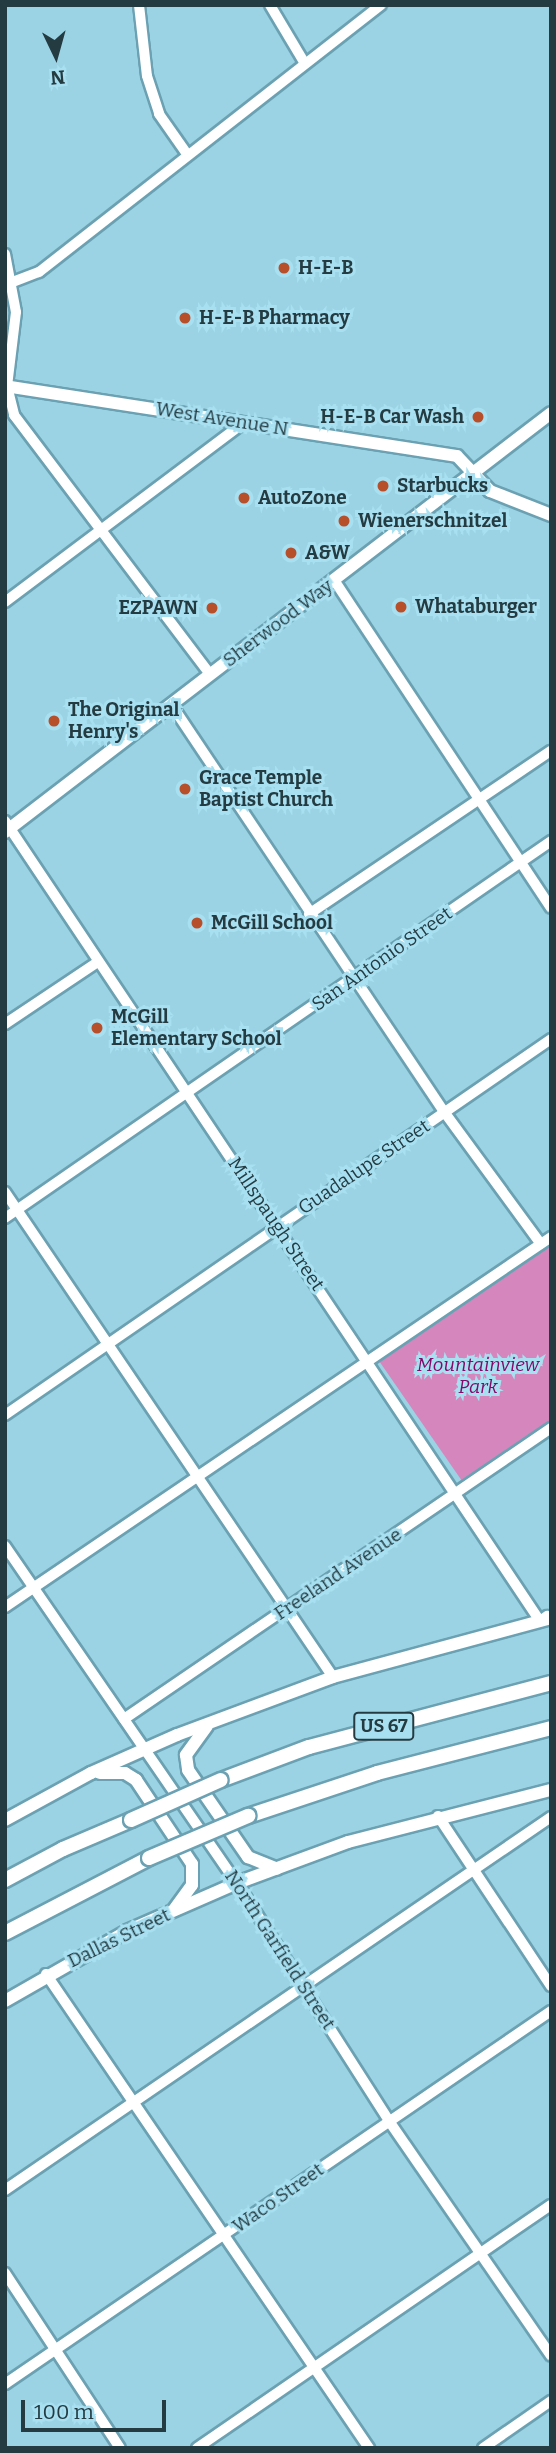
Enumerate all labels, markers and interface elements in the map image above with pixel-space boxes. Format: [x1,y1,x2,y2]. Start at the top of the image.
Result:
north arrow [21,21,91,91]
text: N [50,65,66,90]
place label: H-E-B [298,257,354,279]
marker: H-E-B [276,260,292,276]
place label: H-E-B Pharmacy [199,307,350,329]
marker: H-E-B Pharmacy [177,310,193,326]
street label: West Avenue N [154,397,290,441]
place label: H-E-B Car Wash [320,406,464,428]
marker: H-E-B Car Wash [470,409,486,425]
place label: Starbucks [397,475,488,497]
marker: Starbucks [375,478,391,494]
place label: AutoZone [258,487,347,509]
marker: AutoZone [236,490,252,506]
place label: Wienerschnitzel [358,510,507,532]
marker: Wienerschnitzel [336,513,352,529]
place label: A&W [305,542,350,564]
marker: A&W [283,545,299,561]
street label: Sherwood Way [219,574,337,672]
place label: Whataburger [415,596,537,618]
place label: EZPAWN [119,597,198,619]
marker: Whataburger [393,599,409,615]
marker: EZPAWN [204,600,220,616]
place label: The Original Henry's [68,699,179,743]
marker: The Original Henry's [46,713,62,729]
place label: Grace Temple Baptist Church [199,767,333,811]
marker: Grace Temple Baptist Church [177,781,193,797]
street label: San Antonio Street [308,902,456,1016]
place label: McGill School [211,912,333,934]
marker: McGill School [189,915,205,931]
place label: McGill Elementary School [111,1006,282,1050]
marker: McGill Elementary School [89,1020,105,1036]
street label: Guadalupe Street [294,1115,434,1219]
street label: Millspaugh Street [223,1153,329,1295]
park label: Mountainview Park [417,1354,539,1398]
street label: Freeland Avenue [270,1523,406,1625]
road number: US 67 [352,1712,416,1741]
street label: North Garfield Street [220,1866,340,2034]
street label: Dallas Street [64,1903,174,1973]
street label: Waco Street [228,2158,328,2238]
scale bar [24,2386,170,2430]
text: 100 m [34,2399,94,2425]

